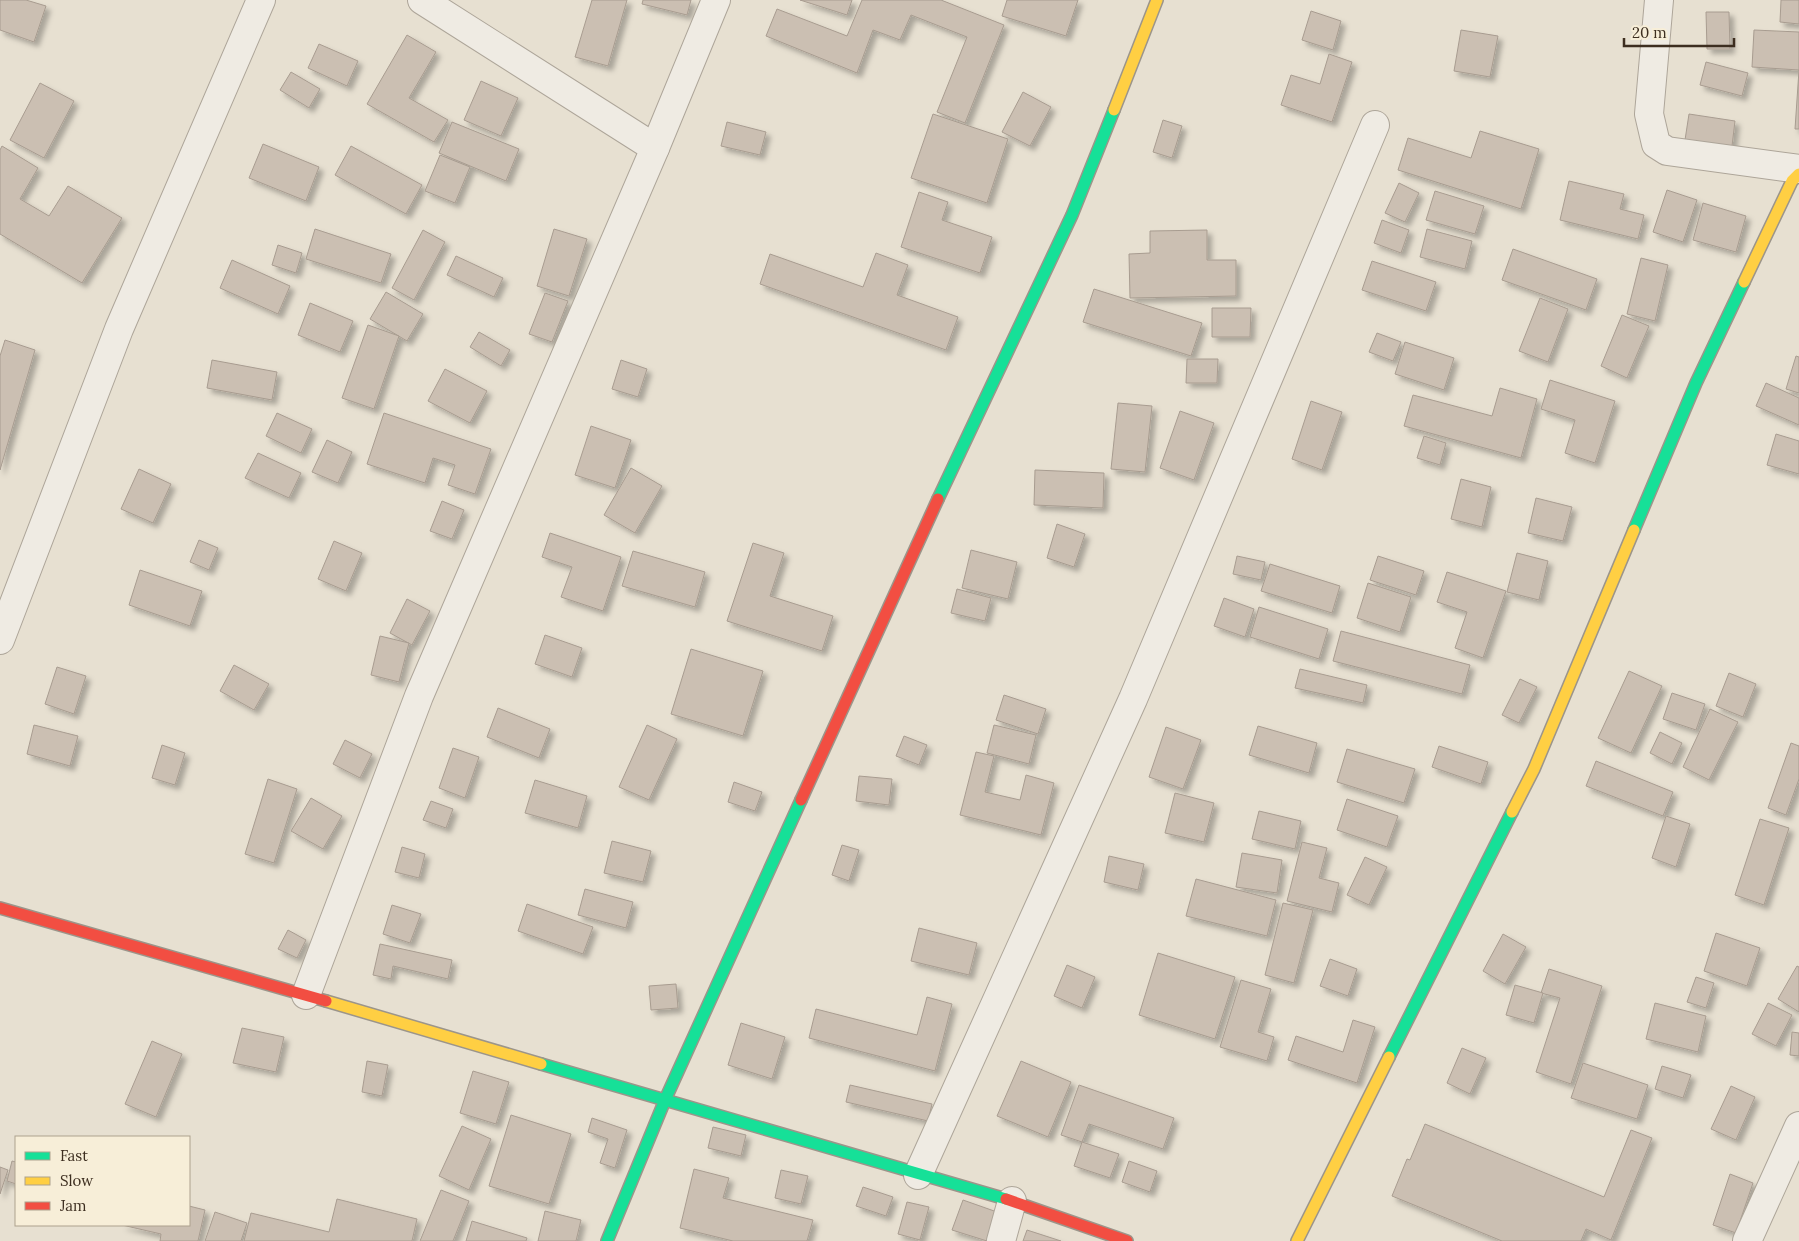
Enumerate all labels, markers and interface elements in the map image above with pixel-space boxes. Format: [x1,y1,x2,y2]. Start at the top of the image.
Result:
scale bar [1624,15,1734,47]
text: 20 m [1632,23,1667,42]
legend [15,1136,190,1226]
text: Fast [60,1146,88,1165]
text: Slow [60,1171,93,1190]
text: Jam [59,1196,87,1215]

